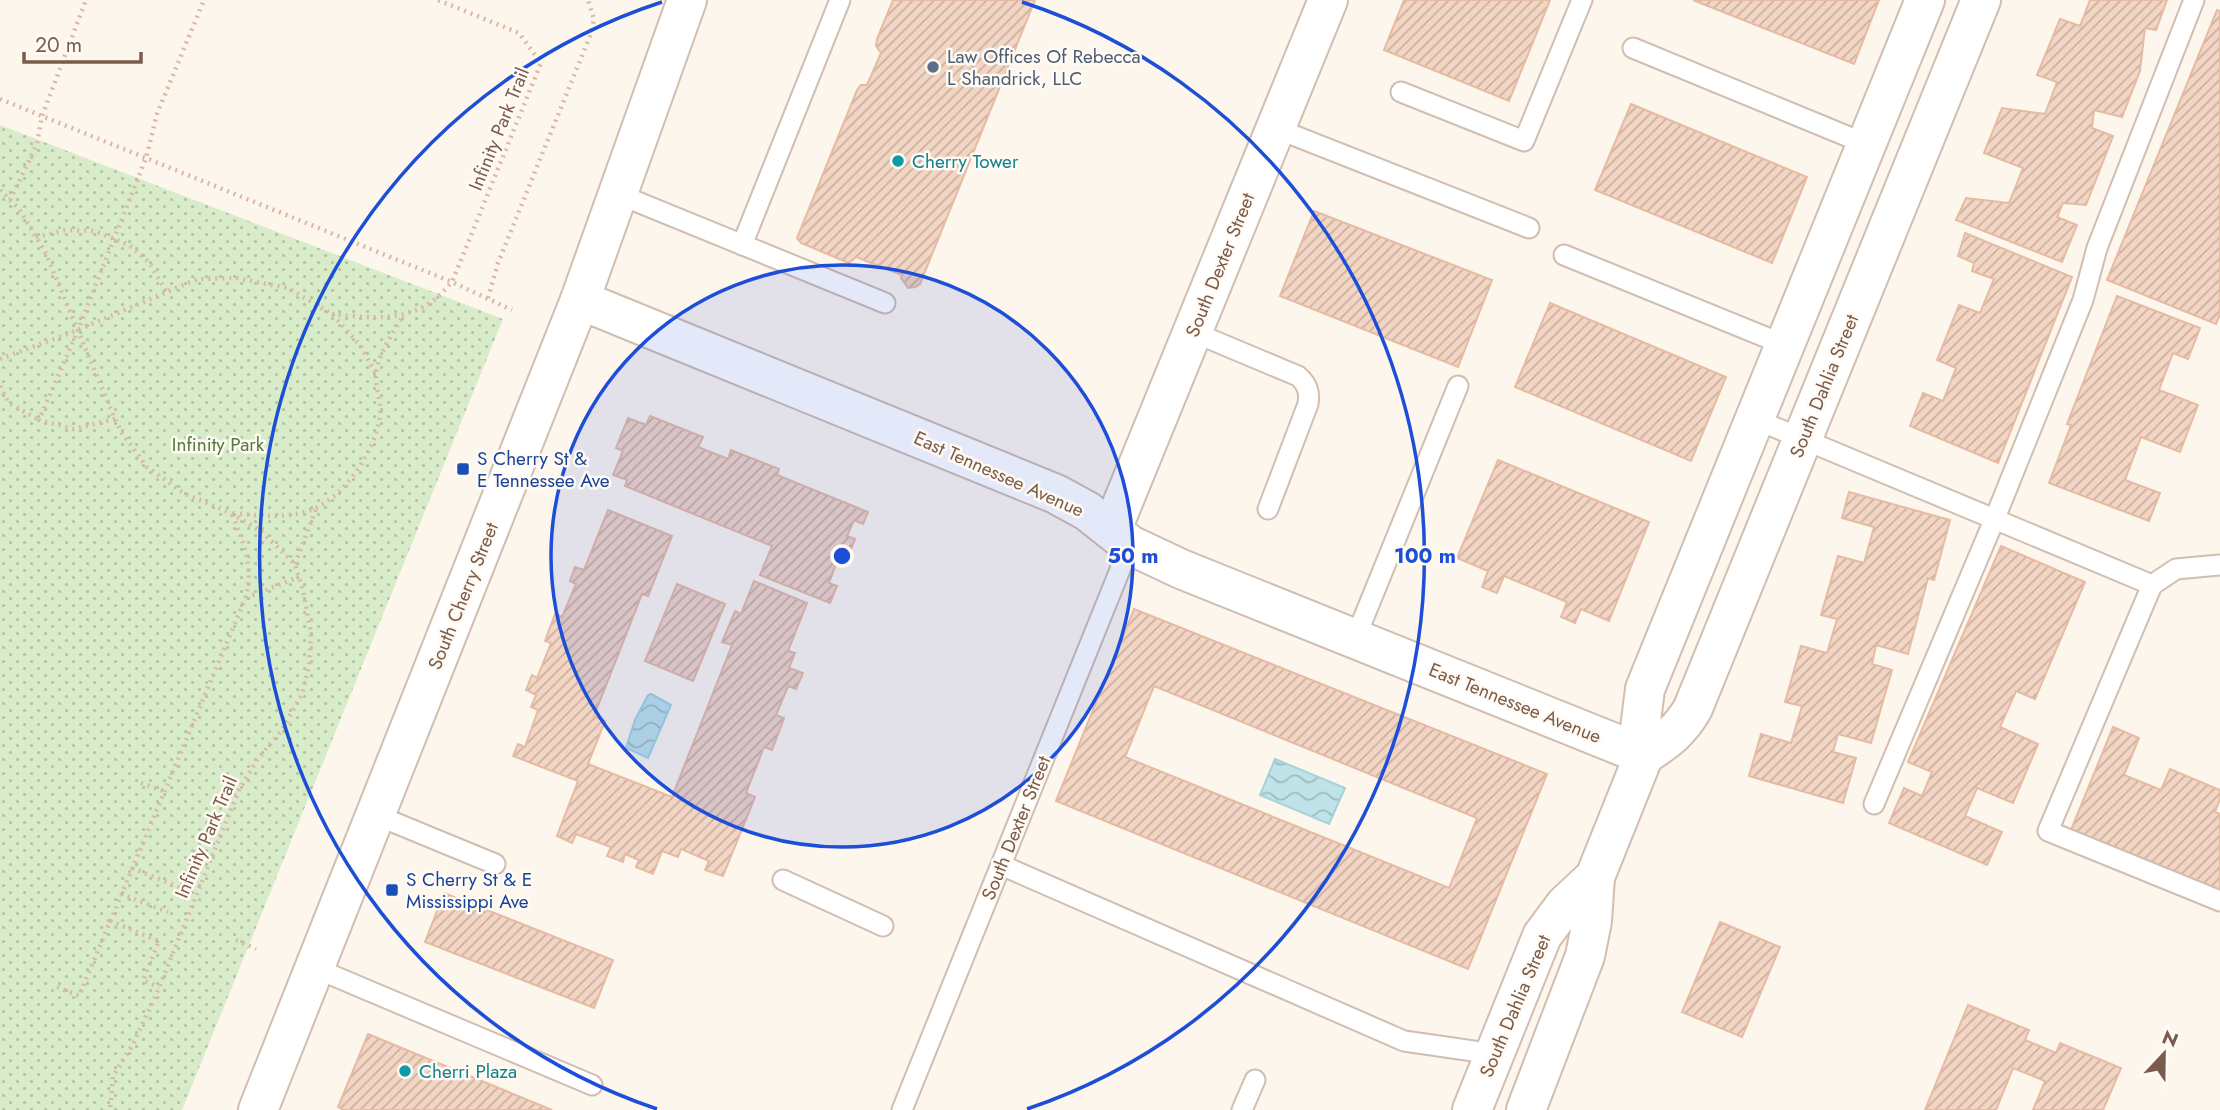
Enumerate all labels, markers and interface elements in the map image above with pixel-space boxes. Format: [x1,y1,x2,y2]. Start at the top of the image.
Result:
scale bar [24,21,142,65]
text: 20 m [35,30,82,60]
place label: Law Offices Of Rebecca L Shandrick, LLC [947,43,1141,92]
marker: Law Offices Of Rebecca L Shandrick, LLC [925,59,941,75]
street label: Infinity Park Trail [462,63,536,195]
place label: Cherry Tower [912,148,1019,175]
marker: Cherry Tower [890,153,906,169]
street label: South Dexter Street [1179,188,1261,341]
street label: South Dahlia Street [1783,310,1865,462]
street label: East Tennessee Avenue [910,424,1089,524]
park label: Infinity Park [172,431,265,458]
place label: S Cherry St & E Tennessee Ave [477,445,610,494]
marker: S Cherry St & E Tennessee Ave [455,461,471,477]
street label: South Cherry Street [421,518,505,674]
text: 50 m [1108,541,1158,571]
text: 100 m [1394,541,1456,571]
centre of rings [830,544,854,568]
street label: East Tennessee Avenue [1425,656,1605,750]
street label: South Dexter Street [975,751,1057,904]
street label: Infinity Park Trail [168,772,244,902]
place label: S Cherry St & E Mississippi Ave [406,866,532,915]
marker: S Cherry St & E Mississippi Ave [384,882,400,898]
street label: South Dahlia Street [1473,930,1557,1081]
north arrow [2129,1019,2199,1089]
text: N [2158,1023,2182,1054]
place label: Cherri Plaza [419,1058,517,1085]
marker: Cherri Plaza [397,1063,413,1079]

